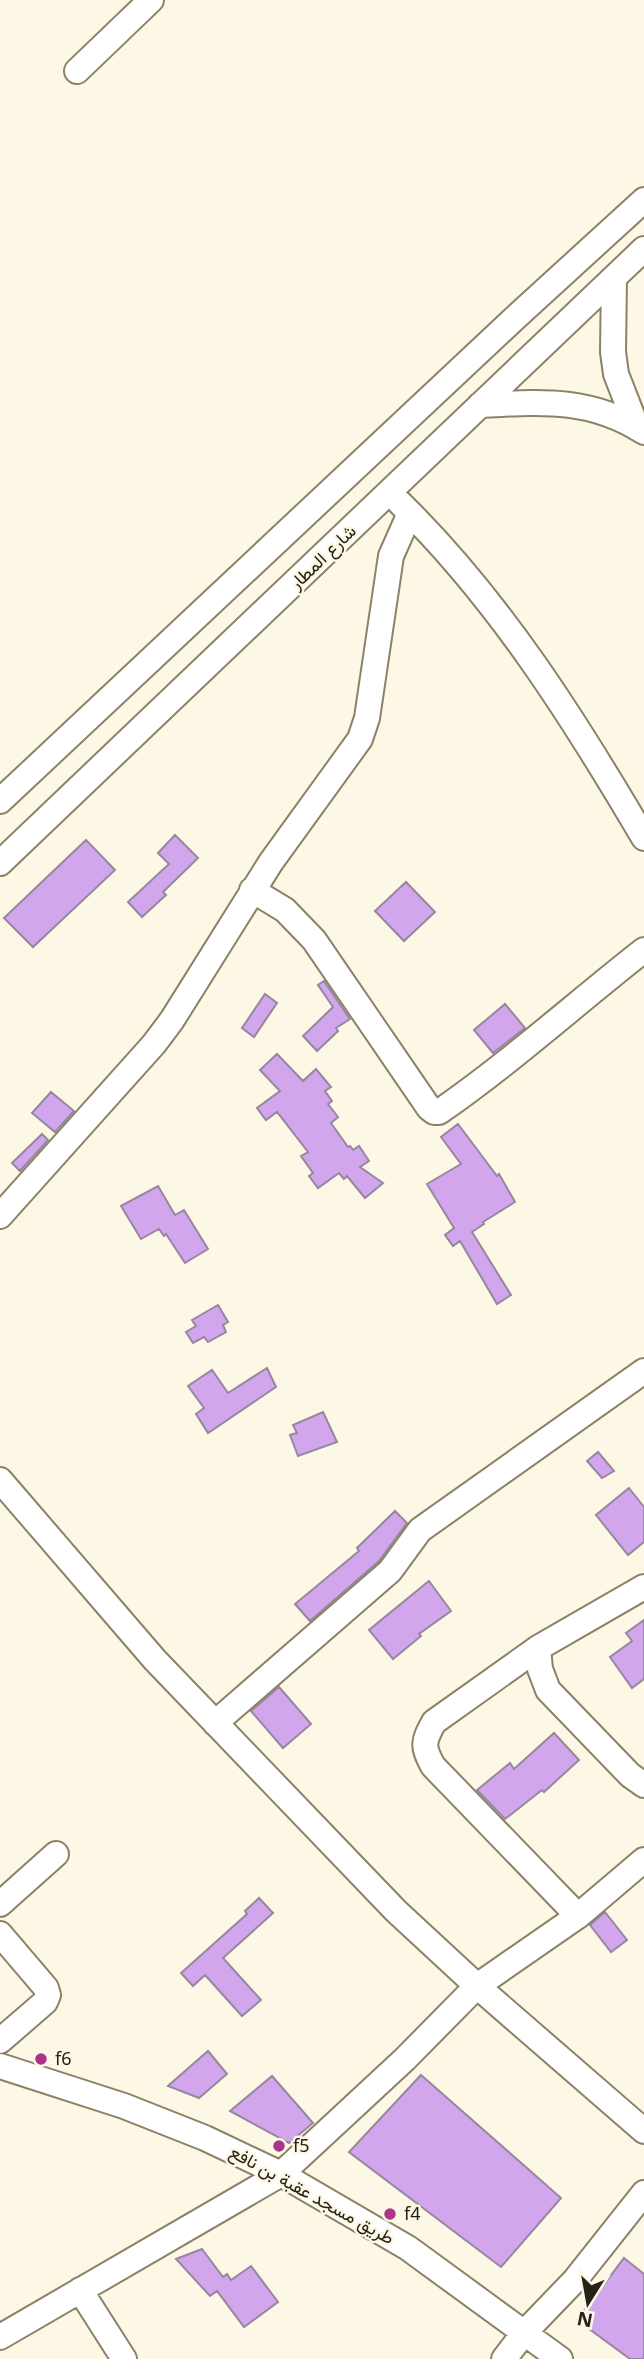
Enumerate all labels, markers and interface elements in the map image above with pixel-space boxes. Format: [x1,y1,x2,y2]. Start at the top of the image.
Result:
street label: شارع المطار [283,519,361,595]
place label: f6 [55,2046,72,2070]
marker: f6 [33,2051,49,2067]
place label: f5 [293,2133,310,2157]
marker: f5 [271,2138,287,2154]
street label: طريق مسجد عقبة بن نافع [225,2139,399,2250]
place label: f4 [404,2201,421,2225]
marker: f4 [382,2206,398,2222]
north arrow [553,2268,623,2338]
text: N [575,2305,595,2334]

